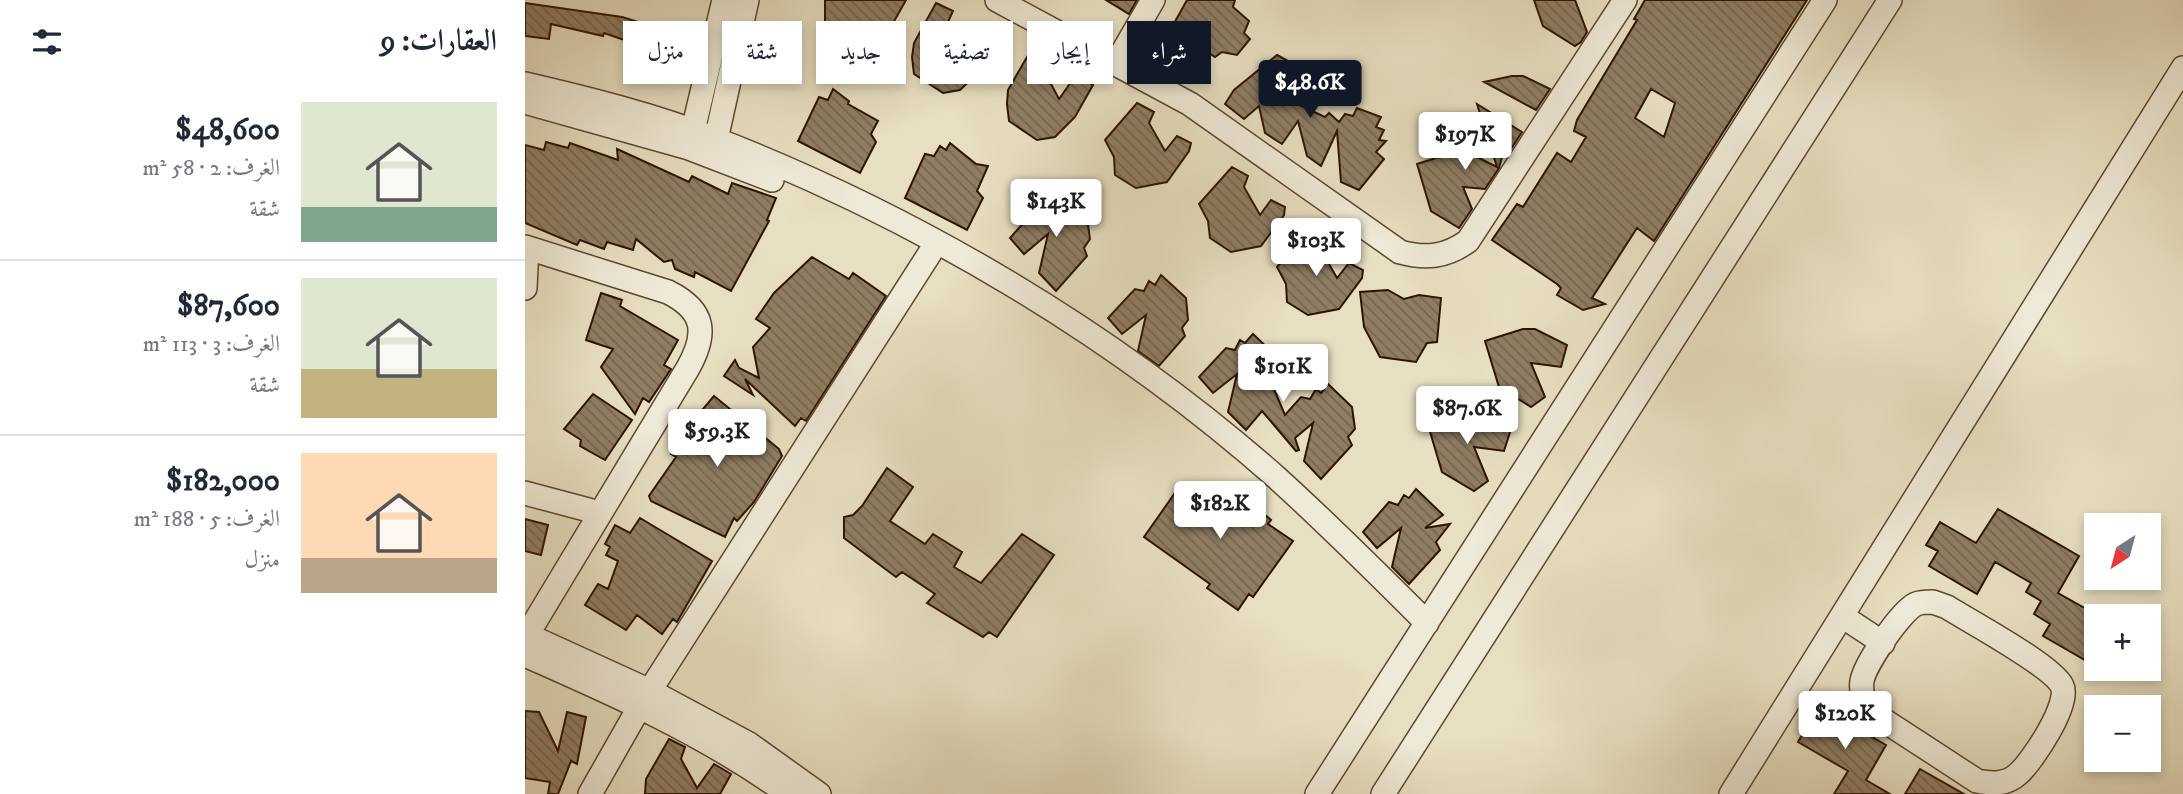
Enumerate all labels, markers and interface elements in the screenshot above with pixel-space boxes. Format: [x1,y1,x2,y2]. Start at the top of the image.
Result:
chip: منزل [623,21,708,84]
chip: شقة [722,21,802,84]
chip: جديد [816,21,906,84]
chip: تصفية [920,21,1013,84]
chip: إيجار [1027,21,1113,84]
chip: شراء [1127,21,1211,84]
icon: filters [28,23,66,61]
text: العقارات: 9 [381,23,497,60]
pin: $48.6K [1253,60,1367,120]
text: $48.6K [1275,68,1345,97]
text: $48,600 [175,112,280,149]
pin: $197K [1416,113,1514,172]
text: $197K [1435,120,1495,149]
icon: home [357,130,441,214]
text: الغرف: 2 · 58 m² [143,154,280,183]
pin: $143K [1007,180,1105,239]
text: $143K [1027,187,1085,216]
text: شقة [250,195,280,224]
pin: $103K [1267,218,1365,278]
text: $103K [1287,226,1345,255]
text: $87,600 [177,288,280,325]
icon: home [357,306,441,390]
text: الغرف: 3 · 113 m² [143,330,280,359]
pin: $101K [1234,344,1332,404]
text: $101K [1254,352,1312,381]
text: شقة [250,371,280,400]
pin: $87.6K [1410,386,1524,446]
text: $87.6K [1432,394,1502,423]
pin: $59.3K [660,410,774,469]
text: $59.3K [684,417,750,446]
text: $182,000 [166,463,280,500]
icon: home [357,481,441,565]
pin: $182K [1171,482,1269,541]
text: $182K [1190,489,1250,518]
text: الغرف: 5 · 188 m² [134,505,280,534]
north arrow [2084,513,2161,590]
map controls [2084,513,2161,772]
text: منزل [245,546,280,575]
button: + [2084,604,2161,681]
pin: $120K [1796,692,1894,751]
button: − [2084,695,2161,772]
text: $120K [1815,699,1875,728]

